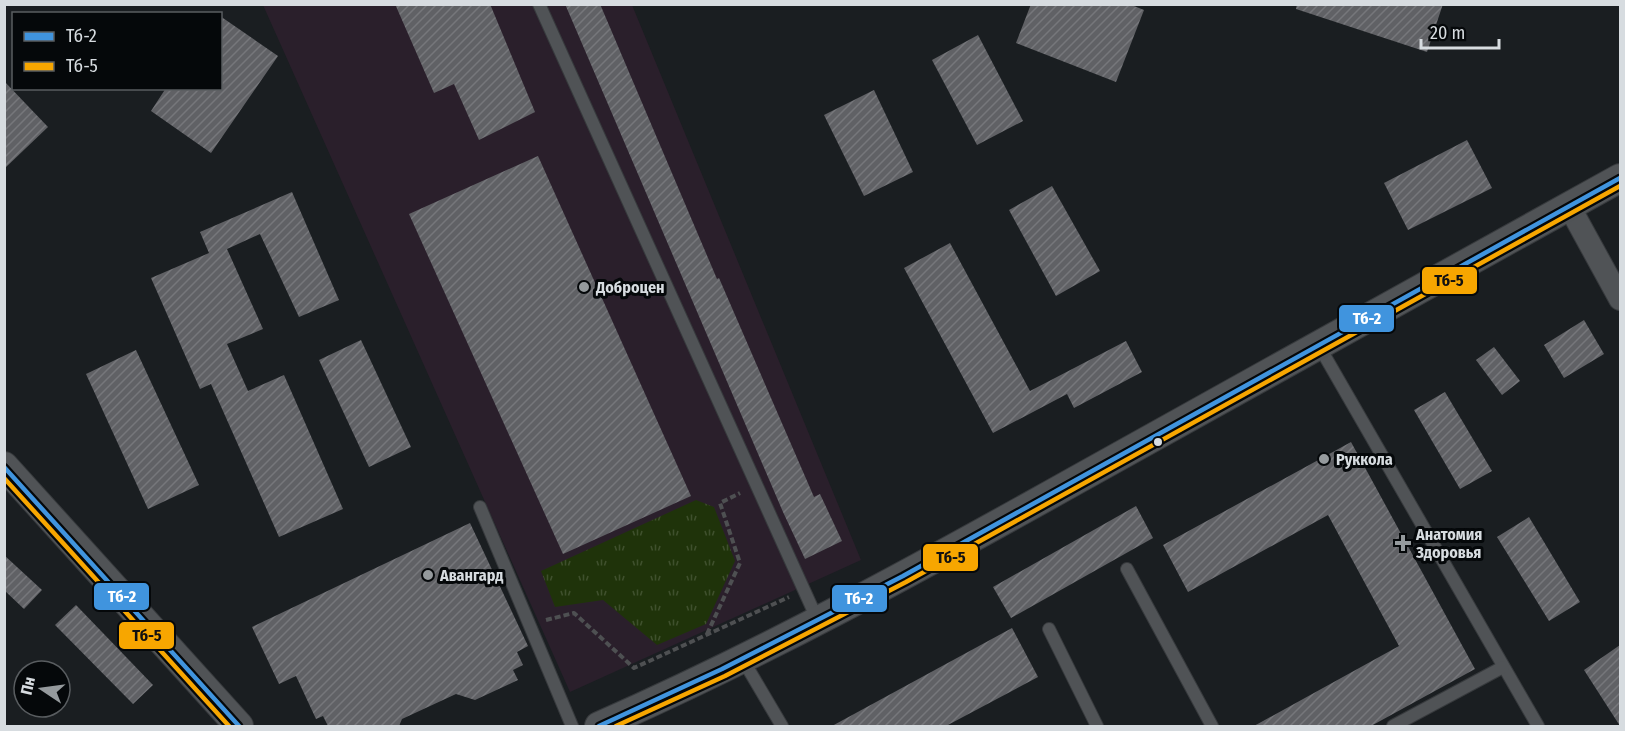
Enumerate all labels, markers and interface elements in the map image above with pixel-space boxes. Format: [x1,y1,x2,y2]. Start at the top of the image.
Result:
legend [12,12,222,90]
scale bar [1421,12,1499,50]
text: 20 m [1430,22,1465,44]
text: Тб-2 [66,25,97,47]
text: Тб-5 [66,55,98,77]
line badge: Тб-5 [1421,266,1478,295]
text: Тб-5 [1434,271,1464,290]
place label: Доброцен [595,278,665,297]
marker: Доброцен [577,280,591,294]
line badge: Тб-2 [1338,304,1395,333]
text: Тб-2 [1353,309,1382,328]
unlabelled marker [1152,436,1164,448]
place label: Руккола [1336,450,1393,469]
marker: Руккола [1317,452,1331,466]
place label: Анатомия Здоровья [1415,525,1482,562]
marker: Анатомия Здоровья [1394,534,1412,552]
line badge: Тб-5 [922,543,979,572]
text: Тб-5 [936,548,966,567]
place label: Авангард [439,566,503,585]
marker: Авангард [421,568,435,582]
line badge: Тб-2 [93,582,150,611]
line badge: Тб-2 [831,584,888,613]
text: Тб-2 [108,587,137,606]
text: Тб-2 [845,589,874,608]
line badge: Тб-5 [118,621,175,650]
text: Тб-5 [132,626,162,645]
north arrow [12,659,72,719]
text: Пн [17,675,39,697]

